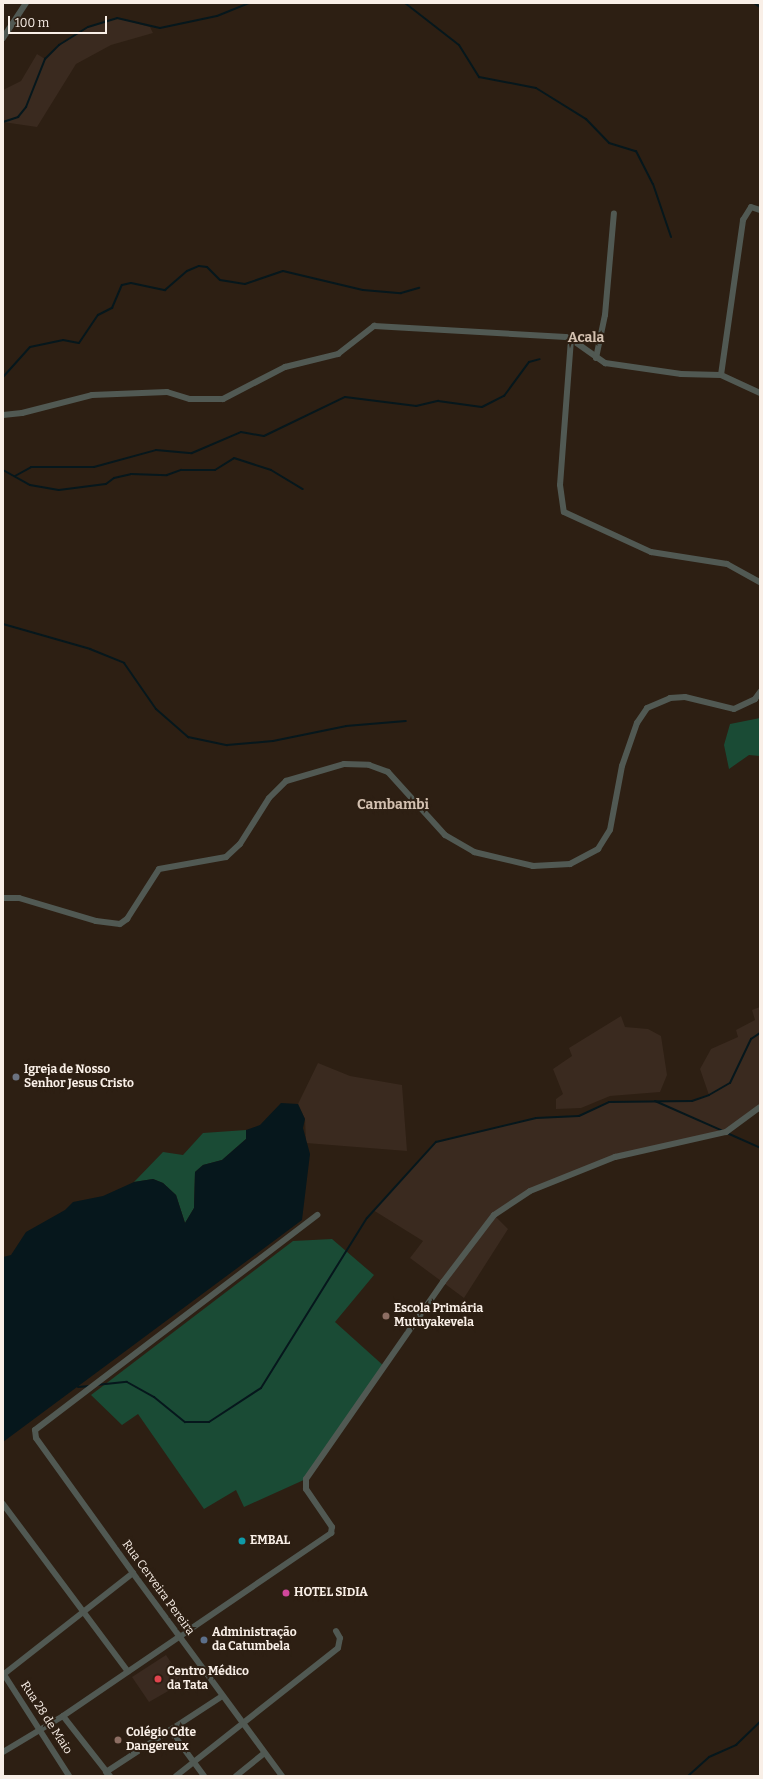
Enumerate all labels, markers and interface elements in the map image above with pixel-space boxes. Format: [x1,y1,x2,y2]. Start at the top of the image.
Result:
scale bar [10,8,109,34]
text: 100 m [15,16,49,30]
district label: Acala [568,330,604,346]
district label: Cambambi [357,797,429,813]
place label: Igreja de Nosso Senhor Jesus Cristo [24,1063,134,1091]
marker: Igreja de Nosso Senhor Jesus Cristo [11,1072,21,1082]
place label: Escola Primária Mutuyakevela [394,1302,483,1330]
marker: Escola Primária Mutuyakevela [381,1311,391,1321]
place label: EMBAL [250,1534,290,1548]
marker: EMBAL [237,1536,247,1546]
street label: Rua Cerveira Pereira [119,1538,197,1638]
place label: HOTEL SIDIA [294,1586,368,1600]
marker: HOTEL SIDIA [281,1588,291,1598]
place label: Administração da Catumbela [212,1626,297,1654]
marker: Administração da Catumbela [199,1635,209,1645]
place label: Centro Médico da Tata [167,1665,249,1693]
marker: Centro Médico da Tata [152,1673,164,1685]
street label: Rua 28 de Maio [17,1679,75,1757]
place label: Colégio Cdte Dangereux [126,1726,196,1754]
marker: Colégio Cdte Dangereux [113,1735,123,1745]

